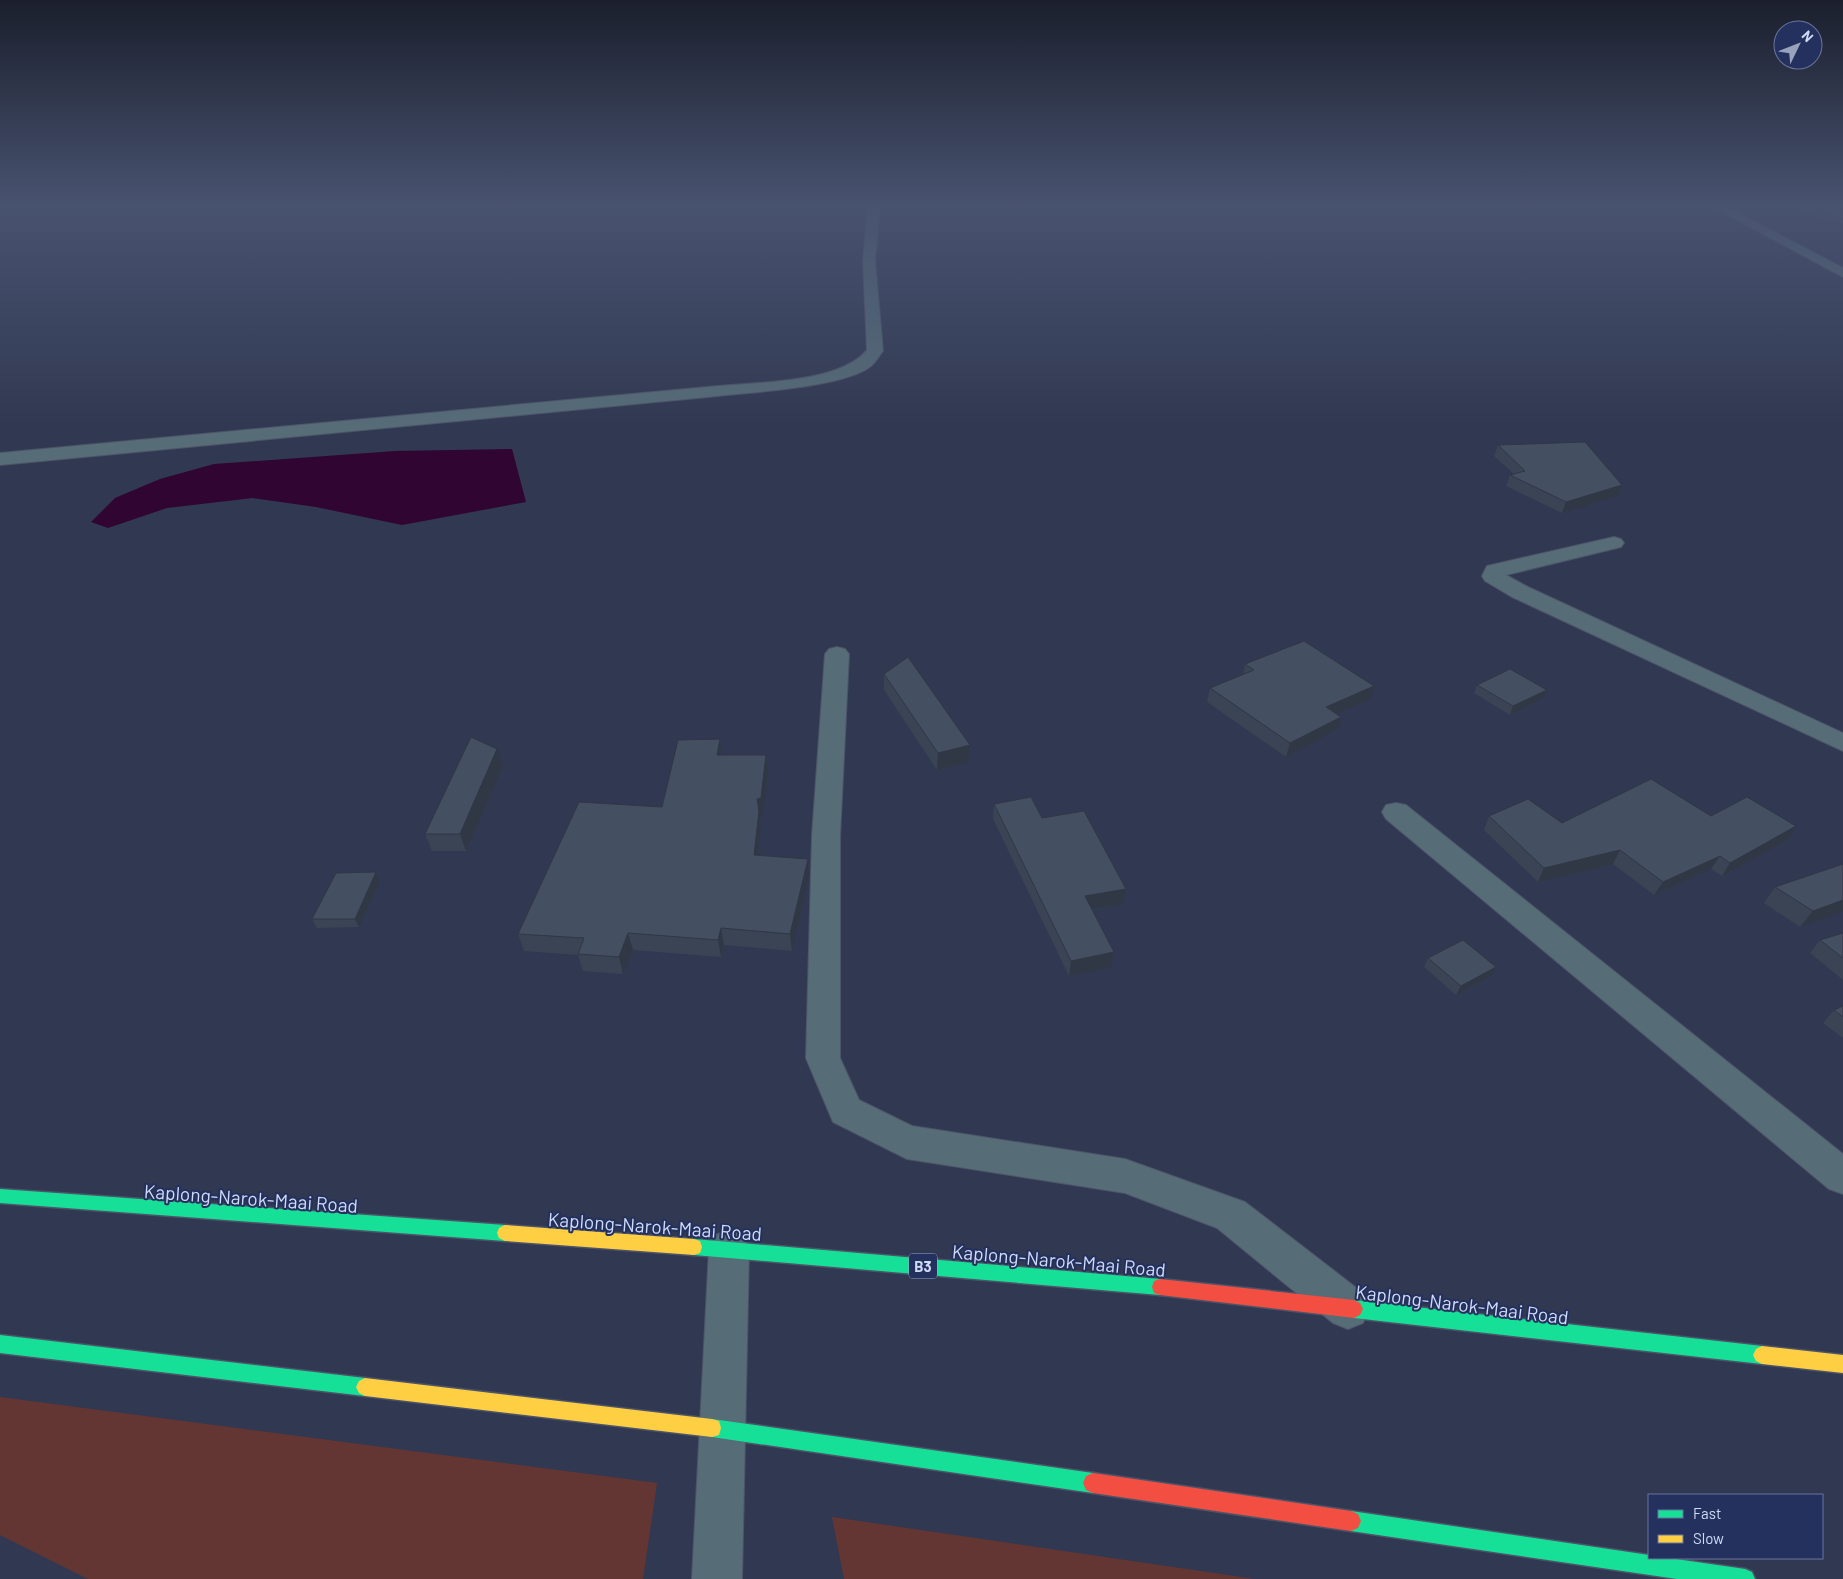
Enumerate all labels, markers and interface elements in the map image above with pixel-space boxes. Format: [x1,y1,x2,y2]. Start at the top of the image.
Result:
north arrow [1773,20,1823,70]
text: N [1798,27,1817,45]
street label: Kaplong-Narok-Maai Road [143,1179,359,1217]
street label: Kaplong-Narok-Maai Road [547,1207,763,1245]
street label: Kaplong-Narok-Maai Road [951,1239,1167,1281]
road number: B3 [909,1254,937,1278]
street label: Kaplong-Narok-Maai Road [1354,1280,1570,1328]
legend [1648,1494,1823,1559]
text: Fast [1693,1504,1721,1522]
text: Slow [1693,1529,1724,1547]

